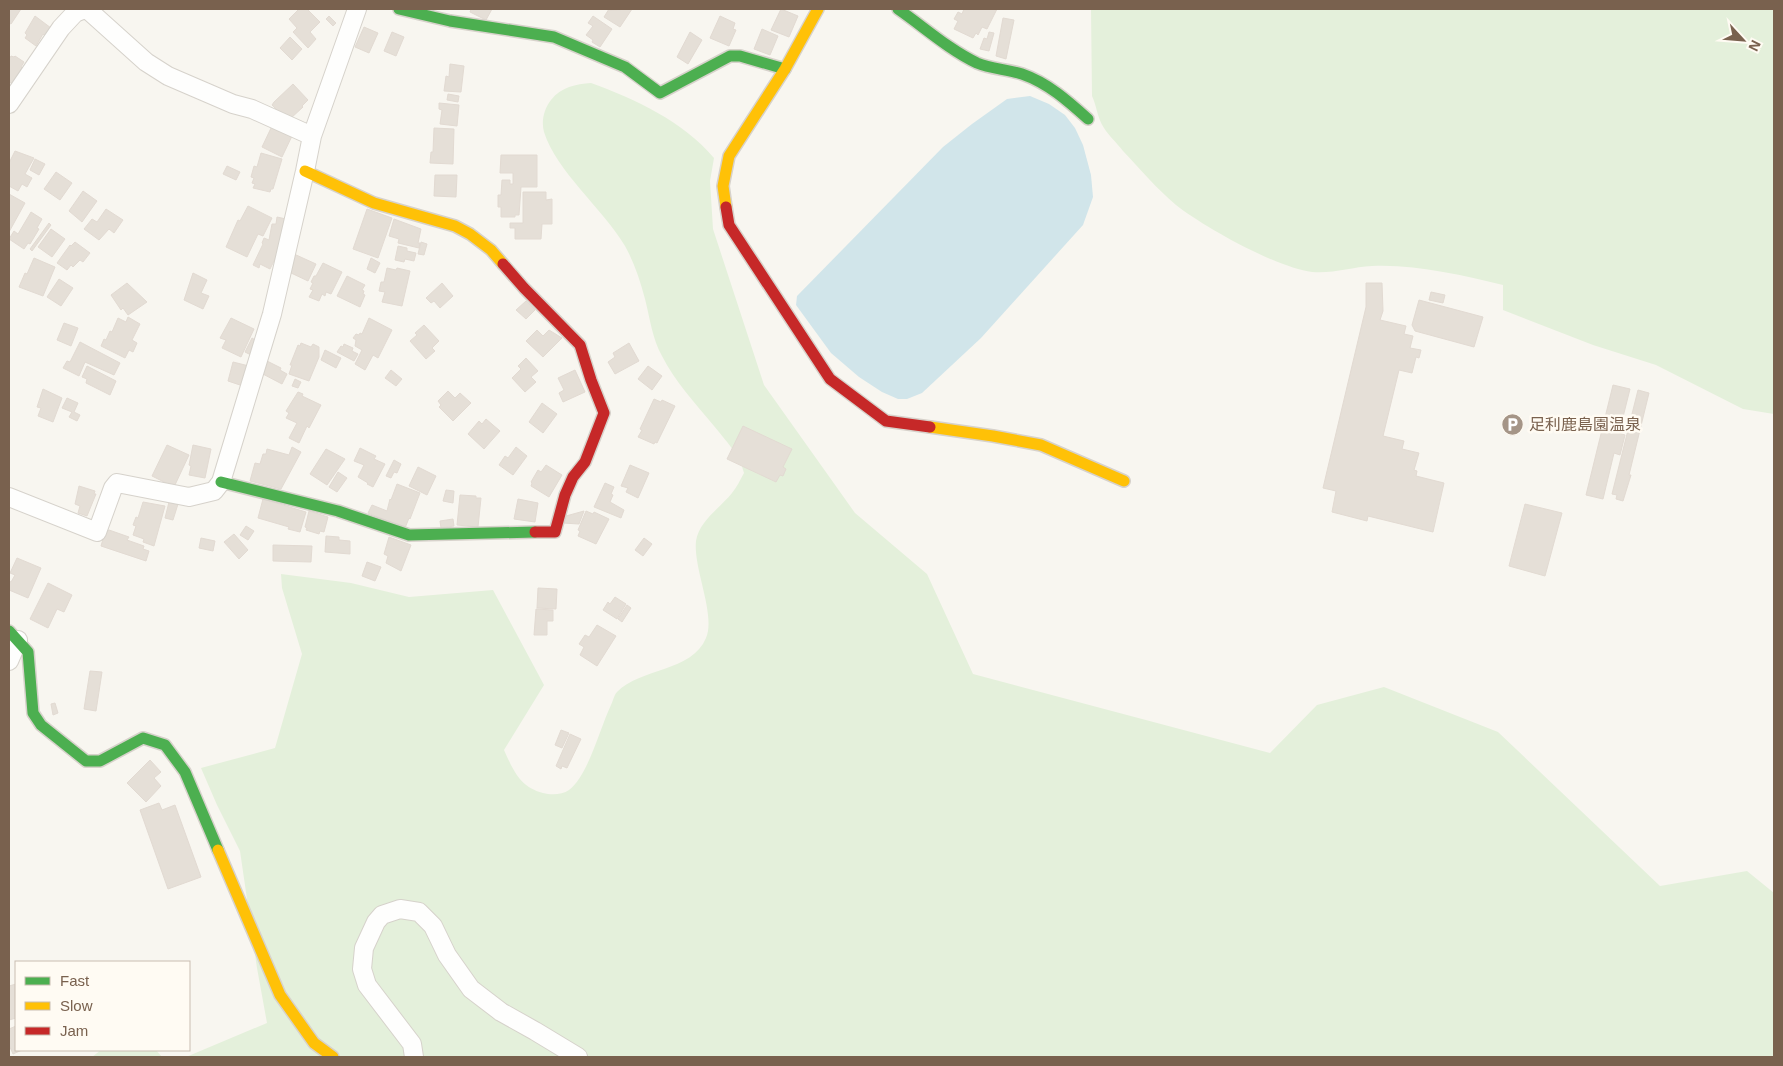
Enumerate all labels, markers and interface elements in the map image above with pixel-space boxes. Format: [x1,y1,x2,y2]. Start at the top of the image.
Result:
north arrow [1718,15,1768,65]
text: N [1745,38,1764,54]
parking icon: 足利鹿島園温泉 [1501,412,1525,436]
place label: 足利鹿島園温泉 [1529,416,1641,433]
legend [15,961,190,1051]
text: Fast [60,972,90,989]
text: Slow [60,997,93,1014]
text: Jam [60,1022,88,1039]

